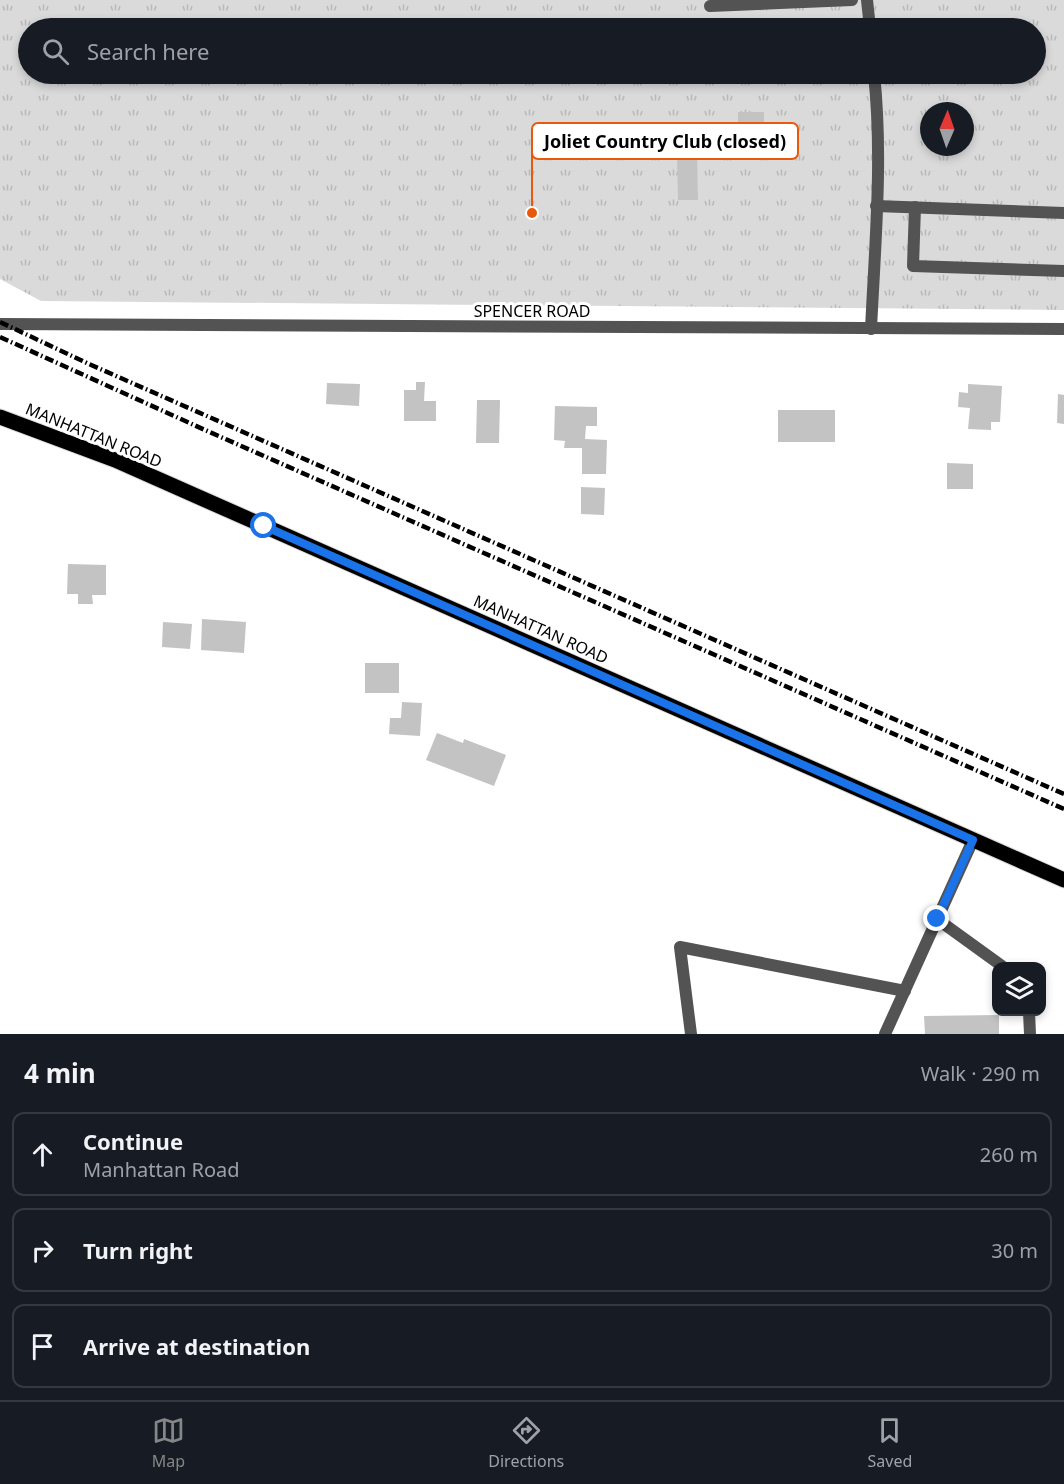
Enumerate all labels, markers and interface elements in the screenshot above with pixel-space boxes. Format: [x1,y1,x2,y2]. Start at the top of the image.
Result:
search box [18,18,1046,84]
icon: search [39,35,72,68]
text: Search here [87,36,209,66]
north arrow [920,102,974,156]
callout: Joliet Country Club (closed) [532,123,798,159]
text: Joliet Country Club (closed) [542,129,786,153]
street label: SPENCER ROAD [474,300,590,322]
street label: MANHATTAN ROAD [22,398,166,472]
route start [250,512,276,538]
street label: MANHATTAN ROAD [470,589,612,669]
route end [923,905,949,931]
map controls [992,962,1046,1016]
button: layers [992,962,1046,1016]
text: 4 min [24,1055,96,1091]
text: Walk · 290 m [921,1060,1040,1087]
text: Continue [83,1126,183,1156]
icon: ahead [26,1138,59,1171]
text: 260 m [980,1141,1038,1168]
text: Manhattan Road [83,1156,240,1183]
icon: right [26,1234,59,1267]
text: Turn right [83,1235,193,1265]
text: 30 m [991,1237,1038,1264]
icon: arrive [26,1330,59,1363]
text: Arrive at destination [83,1331,310,1361]
tab: Map [152,1414,185,1472]
tab: Directions [488,1414,564,1472]
tab: Saved [868,1414,912,1472]

